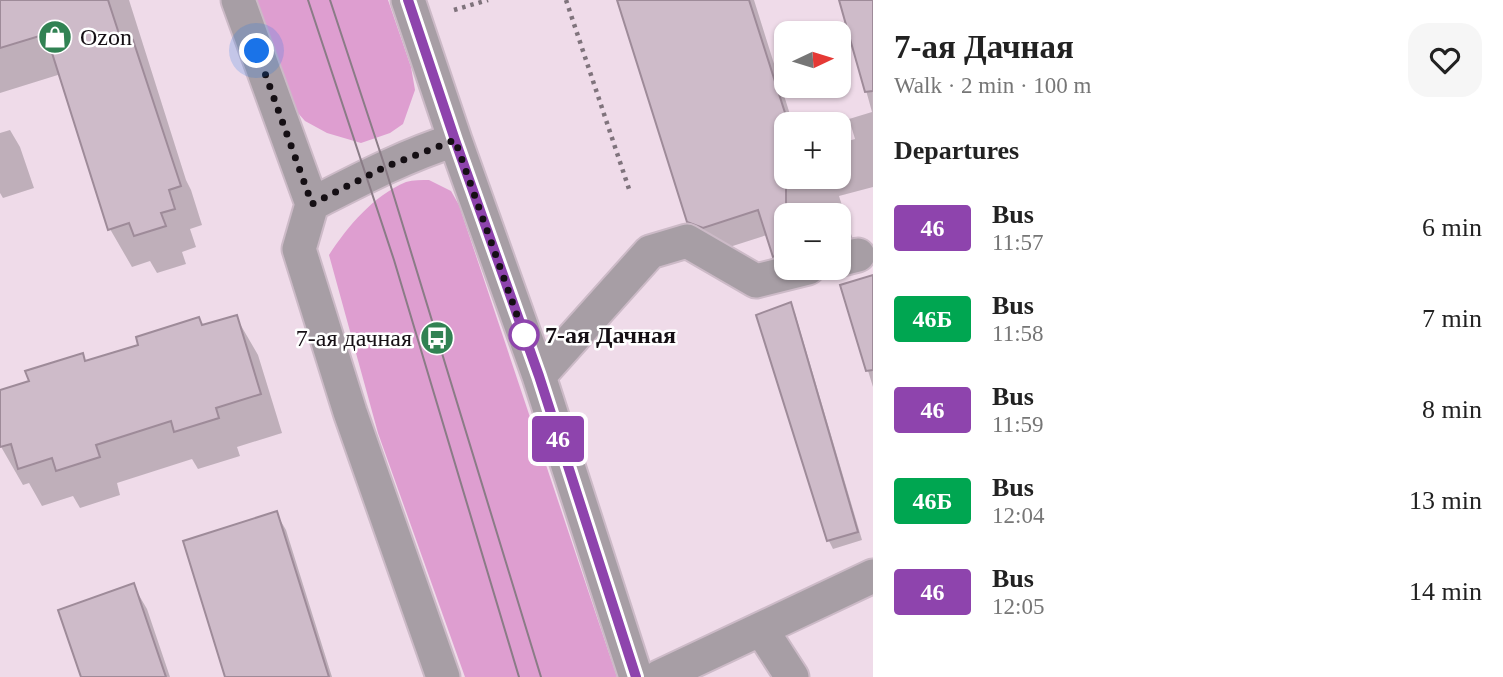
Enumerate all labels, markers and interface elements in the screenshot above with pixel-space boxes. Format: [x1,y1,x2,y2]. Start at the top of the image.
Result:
shop icon: Ozon [36,18,74,56]
north arrow [774,21,850,98]
map controls [774,21,851,280]
button: heart [1408,23,1482,97]
place label: Ozon [80,24,132,50]
text: 7-ая Дачная [894,29,1074,65]
your location [239,33,274,68]
text: Walk · 2 min · 100 m [894,73,1091,98]
button: + [774,112,851,189]
text: Departures [894,136,1019,165]
text: Bus [992,200,1034,229]
button: − [774,203,851,280]
text: 6 min [1422,213,1482,242]
text: 46 [921,215,945,241]
text: 11:57 [992,230,1044,255]
text: Bus [992,291,1034,320]
text: 7 min [1422,304,1482,333]
text: 46Б [913,306,952,332]
bus stop icon: 7-ая дачная [418,319,456,357]
marker: 7-ая Дачная [509,320,539,350]
text: 11:58 [992,321,1044,346]
place label: 7-ая Дачная [545,322,676,348]
place label: 7-ая дачная [296,325,412,351]
text: Bus [992,382,1034,411]
text: 8 min [1422,395,1482,424]
text: 46 [921,397,945,423]
text: 11:59 [992,412,1044,437]
line badge: 46 [526,416,590,462]
text: 46 [546,426,570,452]
text: Bus [992,473,1034,502]
text: 13 min [1409,486,1482,515]
text: 46Б [913,488,952,514]
text: 12:04 [992,503,1044,528]
text: Bus [992,564,1034,593]
text: 14 min [1409,577,1482,606]
text: 46 [921,579,945,605]
text: 12:05 [992,594,1044,619]

